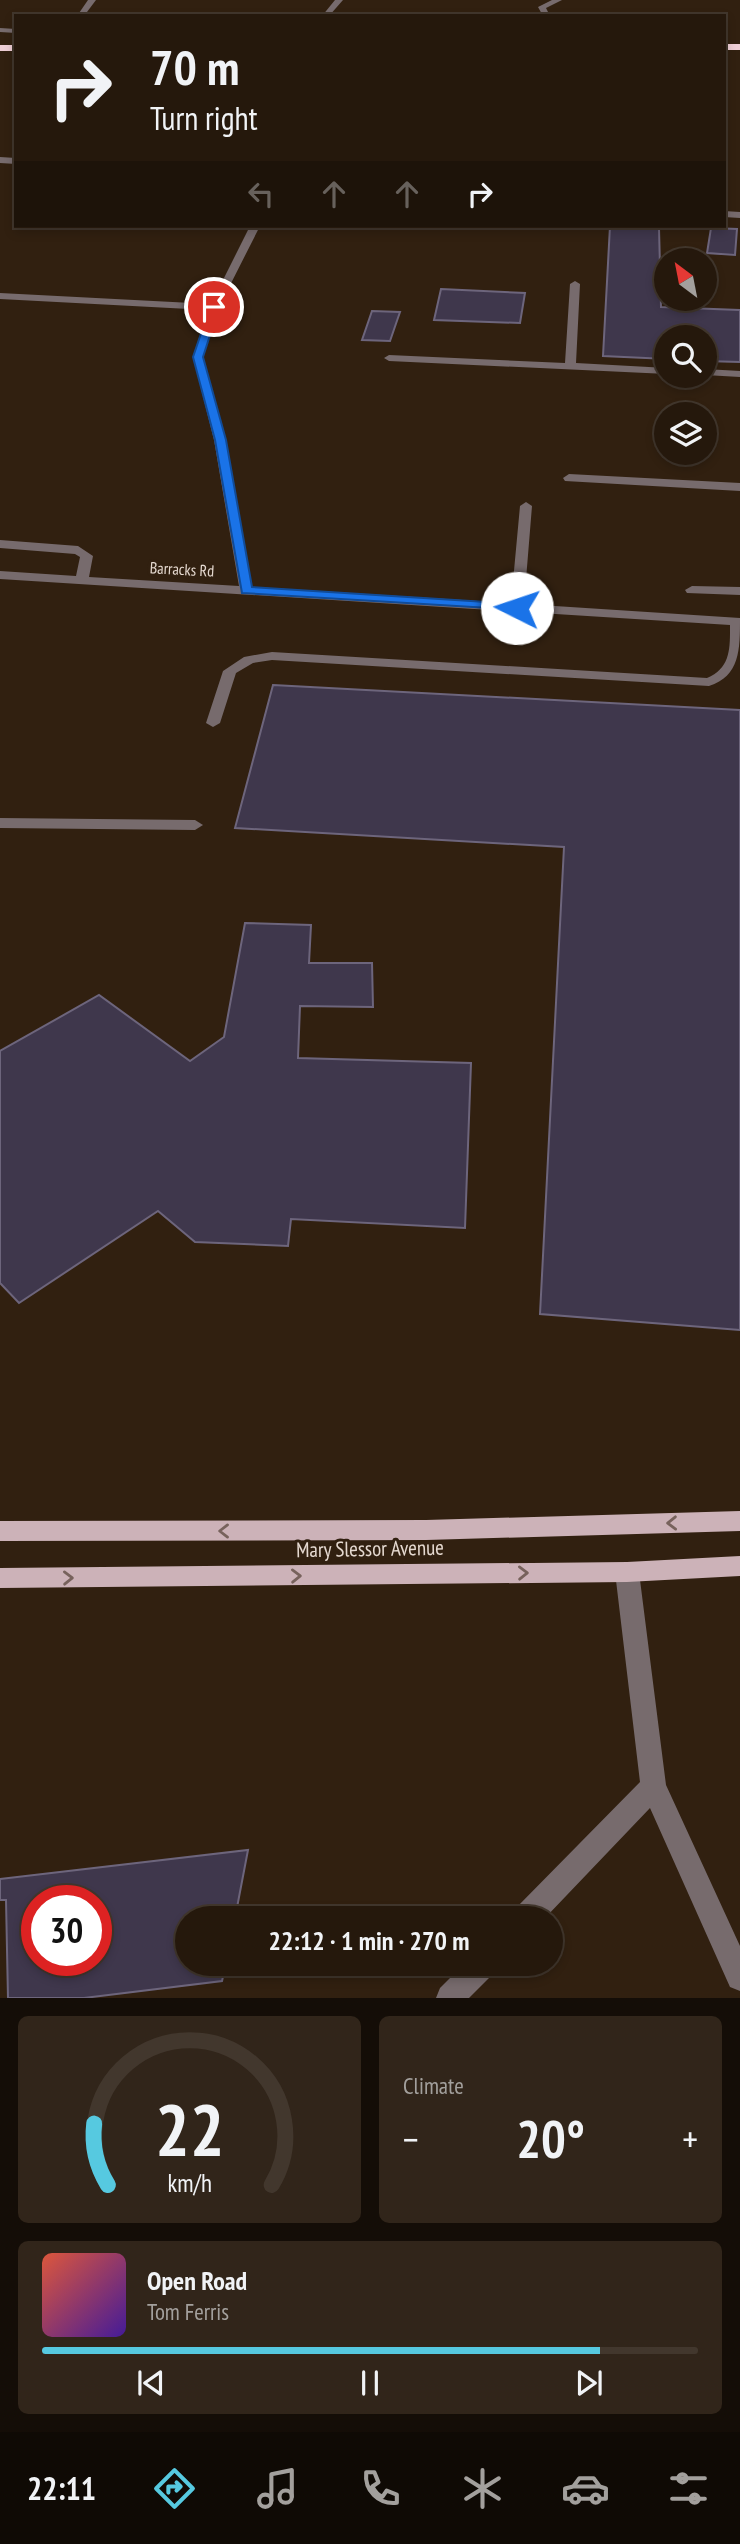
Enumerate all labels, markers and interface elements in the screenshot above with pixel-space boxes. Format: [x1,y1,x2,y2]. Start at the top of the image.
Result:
text: 70 m [150,35,239,99]
icon: right [35,42,126,133]
text: Turn right [150,97,258,139]
icon: left [242,175,280,213]
icon: ahead [315,175,353,213]
icon: ahead [388,175,426,213]
icon: right [461,175,499,213]
north arrow [654,248,718,312]
map controls [654,248,717,465]
pin [184,277,244,337]
icon: arrive [195,288,233,326]
button: search [654,325,717,388]
button: layers [654,402,717,465]
street label: Barracks Rd [149,557,215,581]
position arrow [480,571,554,645]
one-way arrow [666,1515,677,1531]
one-way arrow [218,1523,229,1539]
street label: Mary Slessor Avenue [296,1534,444,1563]
one-way arrow [518,1566,529,1581]
one-way arrow [291,1568,301,1584]
one-way arrow [63,1571,74,1586]
speed limit sign: 30 [21,1885,112,1976]
text: 22:12 · 1 min · 270 m [269,1924,469,1957]
text: Climate [403,2071,464,2100]
text: 22 [155,2082,224,2176]
text: 20° [516,2105,585,2172]
text: − [403,2114,419,2163]
text: + [682,2114,698,2163]
text: km/h [167,2167,212,2199]
text: Open Road [147,2264,247,2297]
text: Tom Ferris [147,2297,229,2326]
icon: previous [132,2364,170,2402]
icon: pause [351,2364,389,2402]
icon: next [570,2364,608,2402]
icon: directions [150,2464,199,2513]
icon: music [253,2464,302,2513]
icon: phone [356,2464,405,2513]
icon: climate [458,2464,507,2513]
icon: car [561,2464,610,2513]
icon: filters [664,2464,713,2513]
text: 22:11 [27,2467,96,2509]

